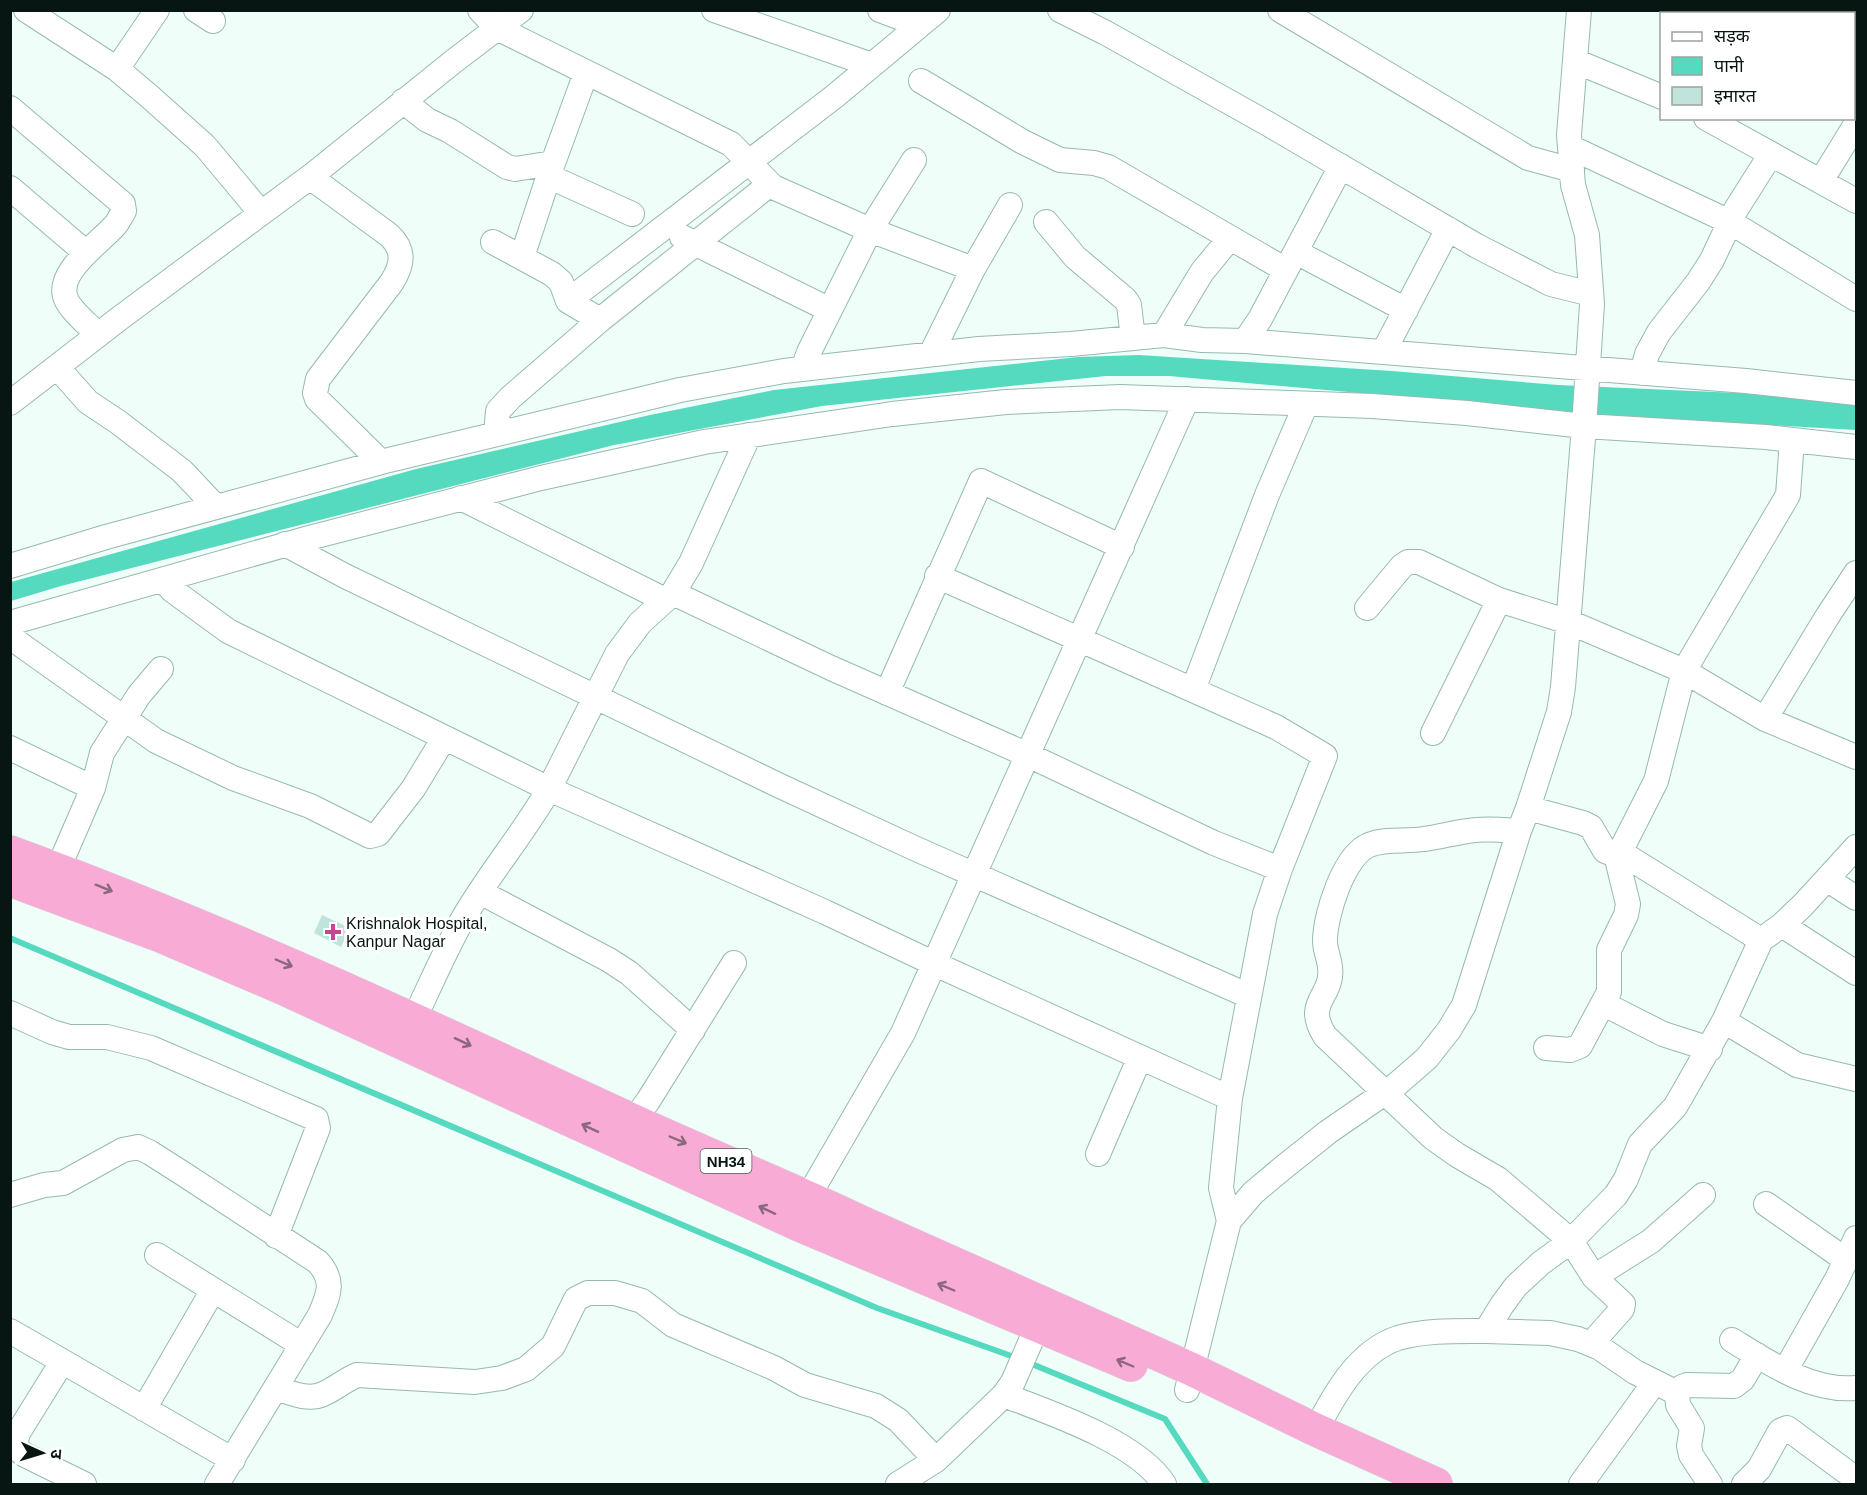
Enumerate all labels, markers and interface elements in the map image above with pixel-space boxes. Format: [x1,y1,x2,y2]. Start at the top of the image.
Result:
legend [1660,12,1855,120]
text: सड़क [1714,26,1751,46]
text: पानी [1714,56,1744,76]
text: इमारत [1714,86,1757,106]
one-way arrow [95,883,113,894]
place label: Krishnalok Hospital, Kanpur Nagar [346,915,487,950]
marker: Krishnalok Hospital, Kanpur Nagar [324,923,342,941]
one-way arrow [275,958,293,969]
one-way arrow [453,1036,471,1048]
one-way arrow [581,1122,599,1134]
one-way arrow [669,1136,687,1147]
road number: NH34 [700,1149,752,1173]
one-way arrow [758,1203,776,1214]
one-way arrow [937,1281,955,1293]
one-way arrow [1117,1357,1135,1368]
north arrow [12,1423,72,1483]
text: उ [48,1449,65,1460]

